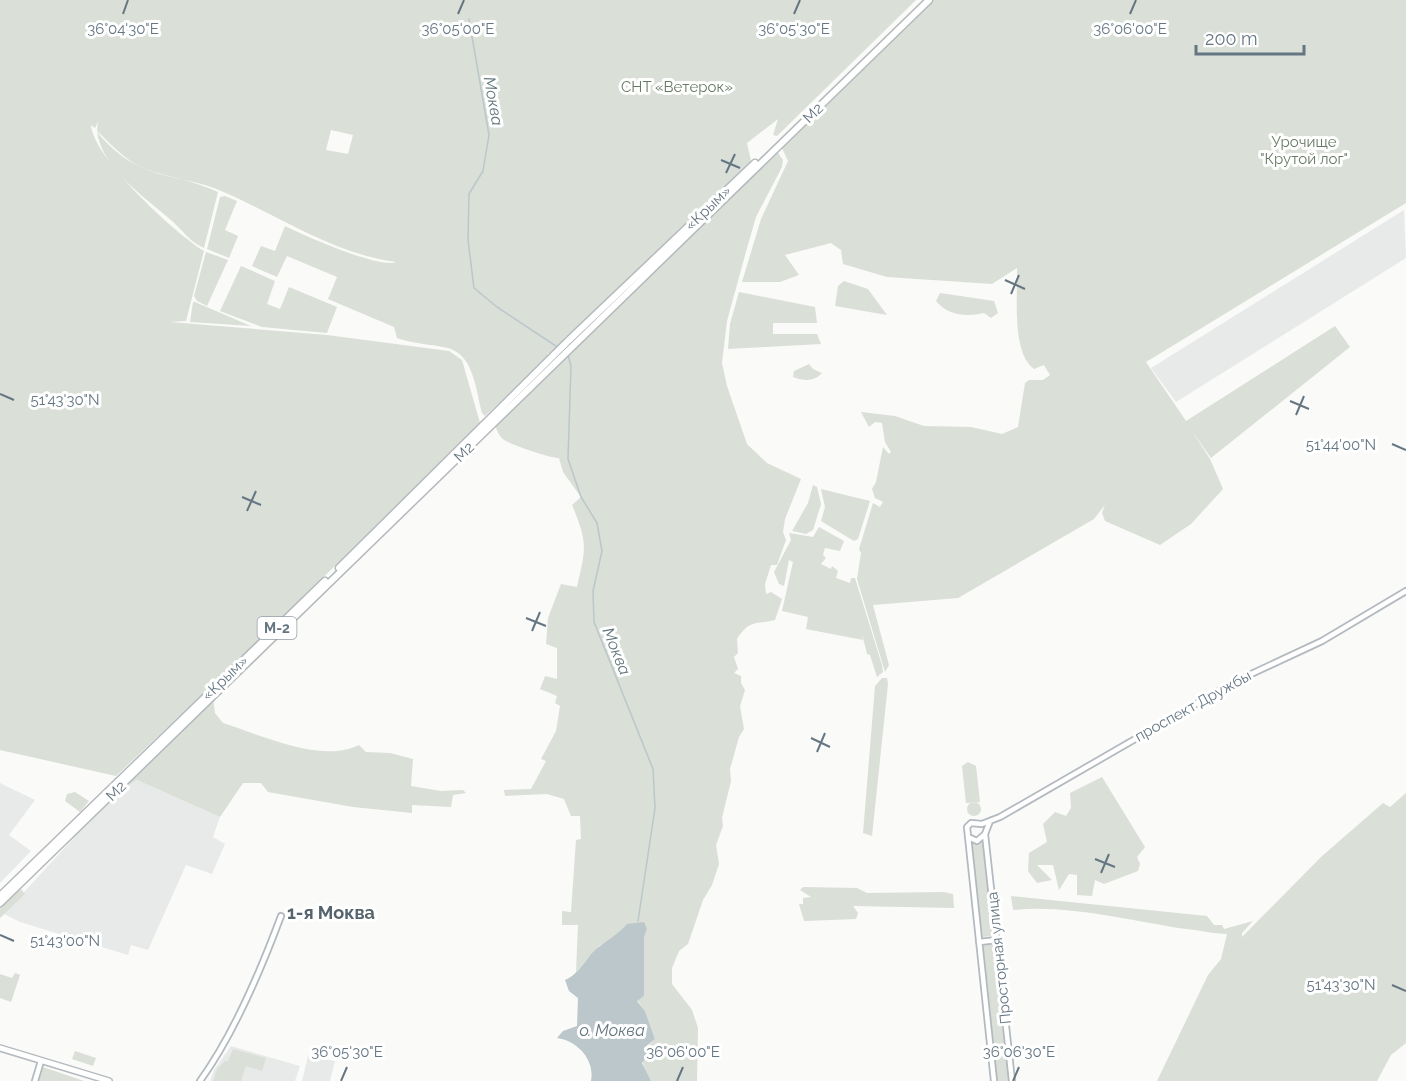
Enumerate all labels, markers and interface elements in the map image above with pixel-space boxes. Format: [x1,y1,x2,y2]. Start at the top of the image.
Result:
scale bar [1196,18,1304,56]
text: 36°04'30"E [87,20,159,38]
text: 36°05'00"E [422,20,494,38]
text: 36°05'30"E [758,20,830,38]
text: 36°06'00"E [1093,20,1167,38]
text: 200 m [1205,28,1258,49]
water label: Моква [480,75,507,128]
park label: СНТ «Ветерок» [621,78,733,96]
street label: М2 [799,99,827,127]
park label: Урочище "Крутой лог" [1260,133,1348,168]
street label: «Крым» [681,182,735,234]
text: 51°43'30"N [30,391,100,409]
text: 51°44'00"N [1306,436,1376,454]
street label: М2 [450,438,478,466]
road number: М-2 [258,617,296,639]
water label: Моква [598,625,635,678]
street label: «Крым» [198,652,252,704]
street label: проспект Дружбы [1132,667,1254,745]
street label: М2 [102,777,130,805]
street label: Просторная улица [983,891,1015,1025]
district label: 1-я Моква [287,902,375,923]
text: 51°43'00"N [30,932,100,950]
text: 51°43'30"N [1306,976,1376,994]
water label: о. Моква [579,1021,645,1040]
text: 36°05'30"E [311,1043,383,1061]
text: 36°06'00"E [646,1043,720,1061]
text: 36°06'30"E [983,1043,1055,1061]

